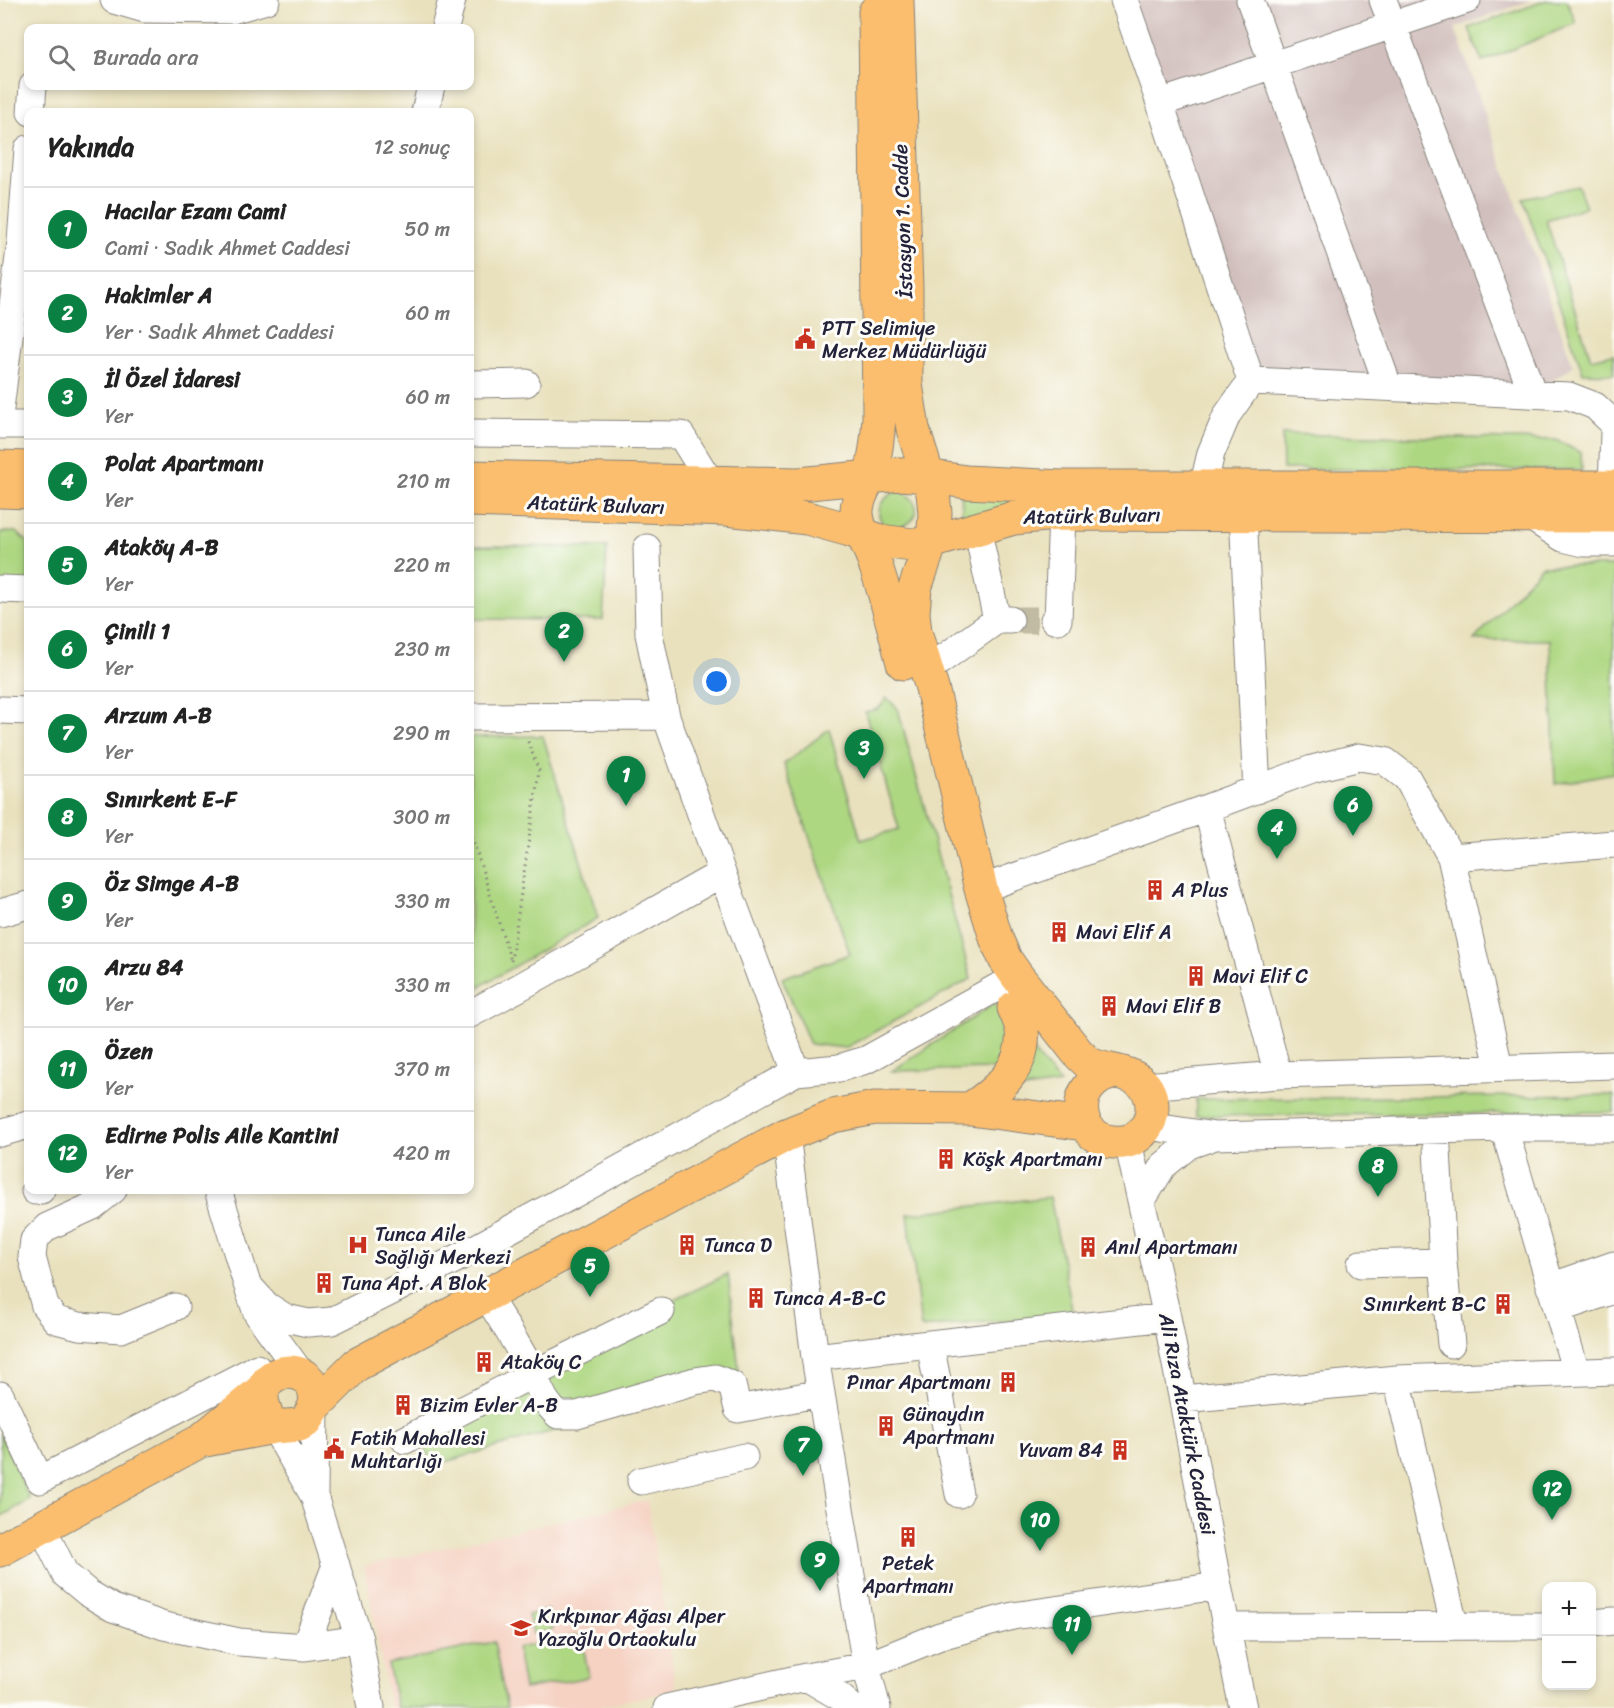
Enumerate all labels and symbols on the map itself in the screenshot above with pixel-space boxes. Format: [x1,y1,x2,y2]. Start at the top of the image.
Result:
street label: İstasyon 1. Cadde [883,143,923,300]
place label: PTT Selimiye Merkez Müdürlüğü [822,311,986,369]
public building icon: PTT Selimiye Merkez Müdürlüğü [793,327,817,351]
street label: Atatürk Bulvarı [526,485,665,525]
street label: Atatürk Bulvarı [1022,497,1161,535]
pin: 2 [544,612,584,662]
your location [702,667,731,696]
pin: 3 [844,730,884,779]
pin: 1 [606,756,646,806]
pin: 6 [1334,786,1372,836]
pin: 4 [1258,810,1296,859]
place label: A Plus [1171,873,1229,908]
building icon: A Plus [1143,878,1167,902]
place label: Mavi Elif A [1076,915,1172,950]
building icon: Mavi Elif A [1047,920,1071,944]
place label: Mavi Elif C [1213,959,1309,994]
building icon: Mavi Elif C [1184,964,1208,988]
place label: Mavi Elif B [1126,989,1222,1024]
building icon: Mavi Elif B [1097,994,1121,1018]
place label: Köşk Apartmanı [963,1142,1103,1177]
building icon: Köşk Apartmanı [934,1147,958,1171]
pin: 8 [1358,1148,1398,1197]
place label: Tunca Aile Sağlığı Merkezi [375,1217,511,1275]
place label: Tunca D [704,1228,772,1263]
place label: Anıl Apartmanı [1104,1230,1238,1265]
hospital icon: Tunca Aile Sağlığı Merkezi [346,1233,370,1257]
building icon: Tunca D [675,1233,699,1257]
building icon: Anıl Apartmanı [1076,1235,1100,1259]
pin: 5 [570,1248,610,1297]
place label: Tuna Apt. A Blok [341,1266,488,1301]
building icon: Tuna Apt. A Blok [312,1271,336,1295]
place label: Tunca A-B-C [773,1281,886,1316]
building icon: Tunca A-B-C [744,1286,768,1310]
place label: Sınırkent B-C [1363,1287,1487,1322]
building icon: Sınırkent B-C [1491,1292,1515,1316]
street label: Ali Rıza Ataktürk Caddesi [1148,1309,1226,1539]
place label: Ataköy C [500,1345,582,1380]
building icon: Ataköy C [472,1350,496,1374]
place label: Pınar Apartmanı [847,1365,991,1400]
building icon: Pınar Apartmanı [996,1370,1020,1394]
place label: Bizim Evler A-B [420,1388,558,1423]
building icon: Bizim Evler A-B [391,1393,415,1417]
place label: Günaydın Apartmanı [902,1397,995,1455]
building icon: Günaydın Apartmanı [874,1414,898,1438]
place label: Fatih Mahallesi Muhtarlığı [351,1421,485,1479]
pin: 7 [784,1426,822,1476]
place label: Yuvam 84 [1019,1433,1103,1468]
public building icon: Fatih Mahallesi Muhtarlığı [322,1437,346,1461]
building icon: Yuvam 84 [1108,1438,1132,1462]
pin: 12 [1532,1470,1572,1520]
pin: 10 [1020,1502,1060,1551]
building icon: Petek Apartmanı [896,1525,920,1549]
pin: 9 [800,1542,840,1591]
place label: Petek Apartmanı [861,1546,954,1604]
place label: Kırkpınar Ağası Alper Yazoğlu Ortaokulu [538,1599,726,1657]
pin: 11 [1052,1606,1092,1655]
school or university icon: Kırkpınar Ağası Alper Yazoğlu Ortaokulu [509,1616,533,1640]

